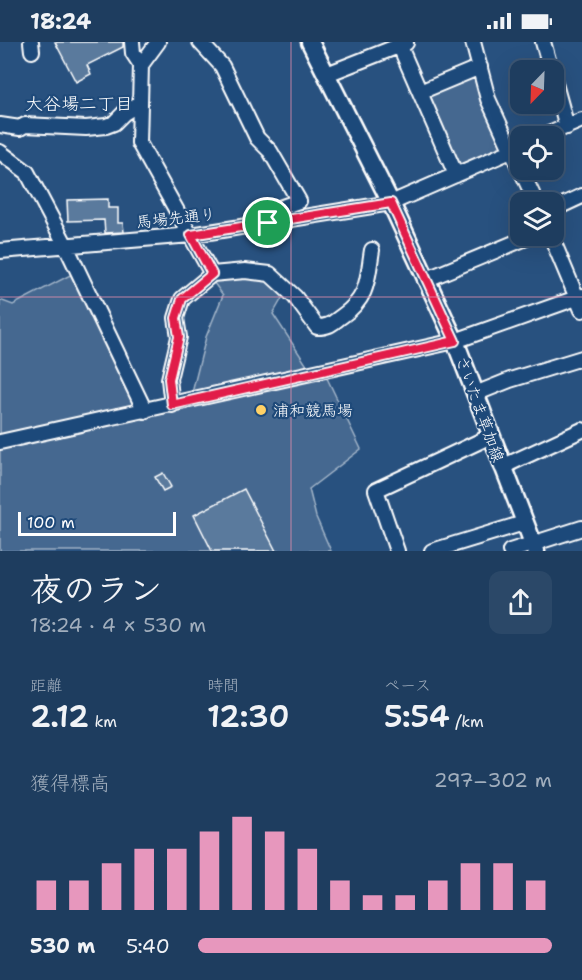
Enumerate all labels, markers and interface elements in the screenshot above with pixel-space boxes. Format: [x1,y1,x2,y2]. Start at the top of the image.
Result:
text: 18:24 [30,7,91,36]
north arrow [510,60,564,114]
map controls [510,60,564,246]
district label: 大谷場二丁目 [25,92,133,116]
button: locate [510,126,564,180]
button: layers [510,192,564,246]
pin [242,197,293,248]
street label: 馬場先通り [135,203,217,233]
icon: arrive [251,206,284,239]
street label: さいたま草加線 [451,353,509,465]
place label: 浦和競馬場 [273,400,353,421]
marker: 浦和競馬場 [254,403,268,417]
scale bar [18,509,176,537]
text: 100 m [27,512,75,533]
text: 夜のラン [30,567,162,612]
button: share [489,571,552,634]
text: 18:24 · 4 × 530 m [30,612,206,638]
text: 距離 [30,675,62,696]
text: 時間 [207,675,239,696]
text: ペース [384,675,431,696]
text: 2.12 [30,696,89,737]
text: 12:30 [207,696,289,737]
text: 5:54 [384,696,450,737]
text: km [89,711,117,732]
text: /km [450,711,484,732]
text: 297–302 m [434,767,552,793]
text: 獲得標高 [30,770,110,796]
text: 530 m [30,933,95,959]
text: 5:40 [126,933,170,959]

